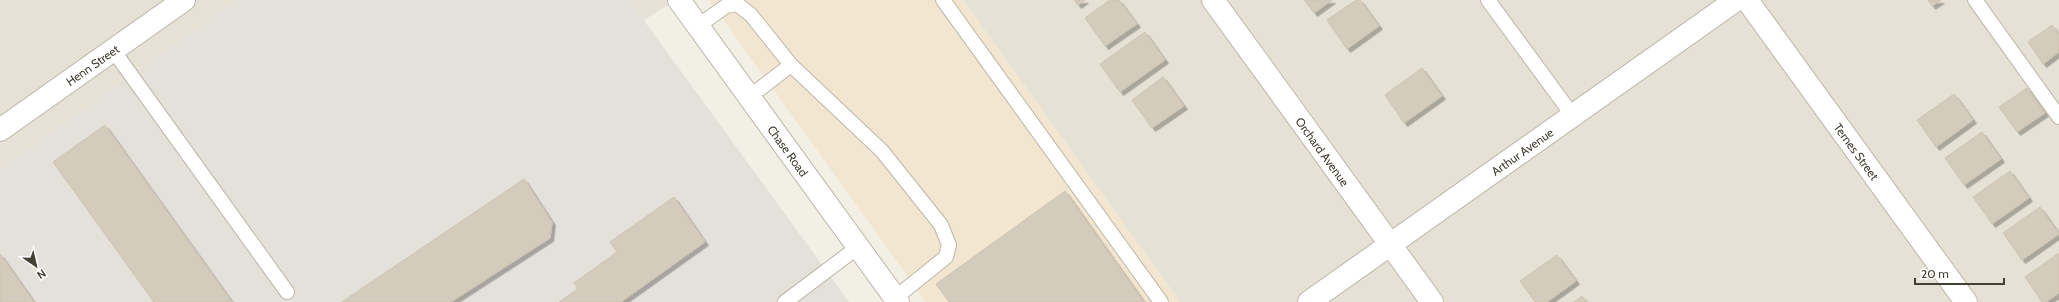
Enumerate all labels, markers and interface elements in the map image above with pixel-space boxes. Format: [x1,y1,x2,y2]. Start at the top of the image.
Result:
street label: Henn Street [63,41,122,89]
street label: Orchard Avenue [1293,114,1353,189]
street label: Ternes Street [1831,120,1882,183]
street label: Chase Road [765,122,812,179]
street label: Arthur Avenue [1488,124,1556,178]
north arrow [16,246,56,286]
scale bar [1915,260,2004,286]
text: N [34,266,49,282]
text: 20 m [1921,266,1949,281]

